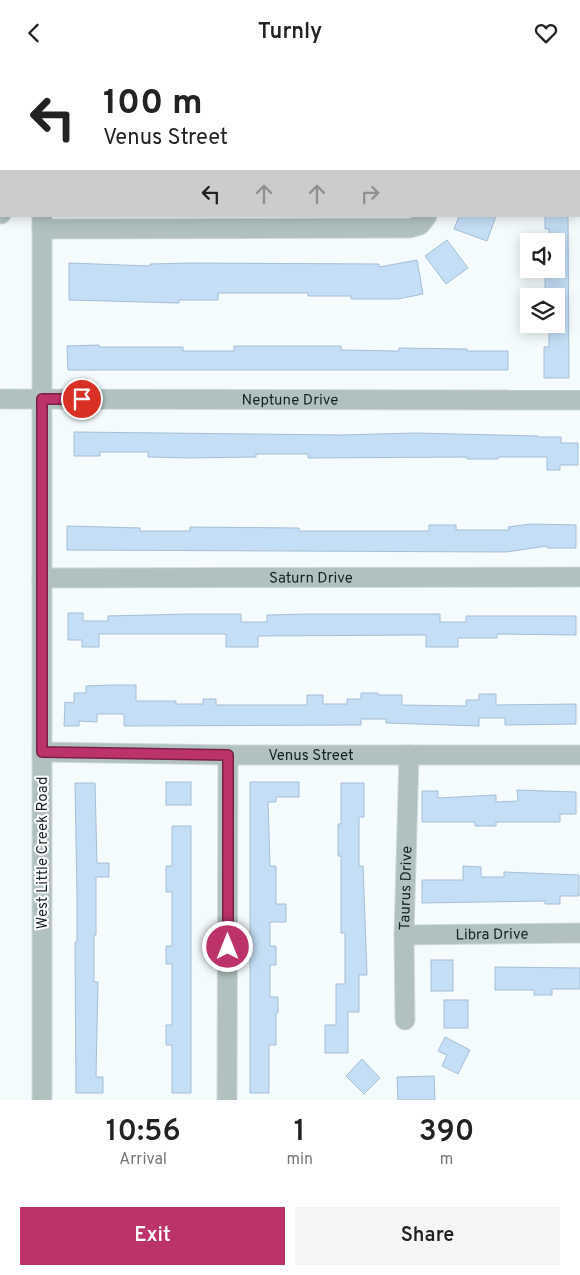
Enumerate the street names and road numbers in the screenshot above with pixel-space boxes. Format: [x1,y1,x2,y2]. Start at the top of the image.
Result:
street label: Neptune Drive [242,391,338,411]
street label: Saturn Drive [269,569,353,589]
street label: Venus Street [268,747,354,766]
street label: West Little Creek Road [34,777,53,929]
street label: Taurus Drive [396,846,417,931]
street label: Libra Drive [455,926,529,945]

